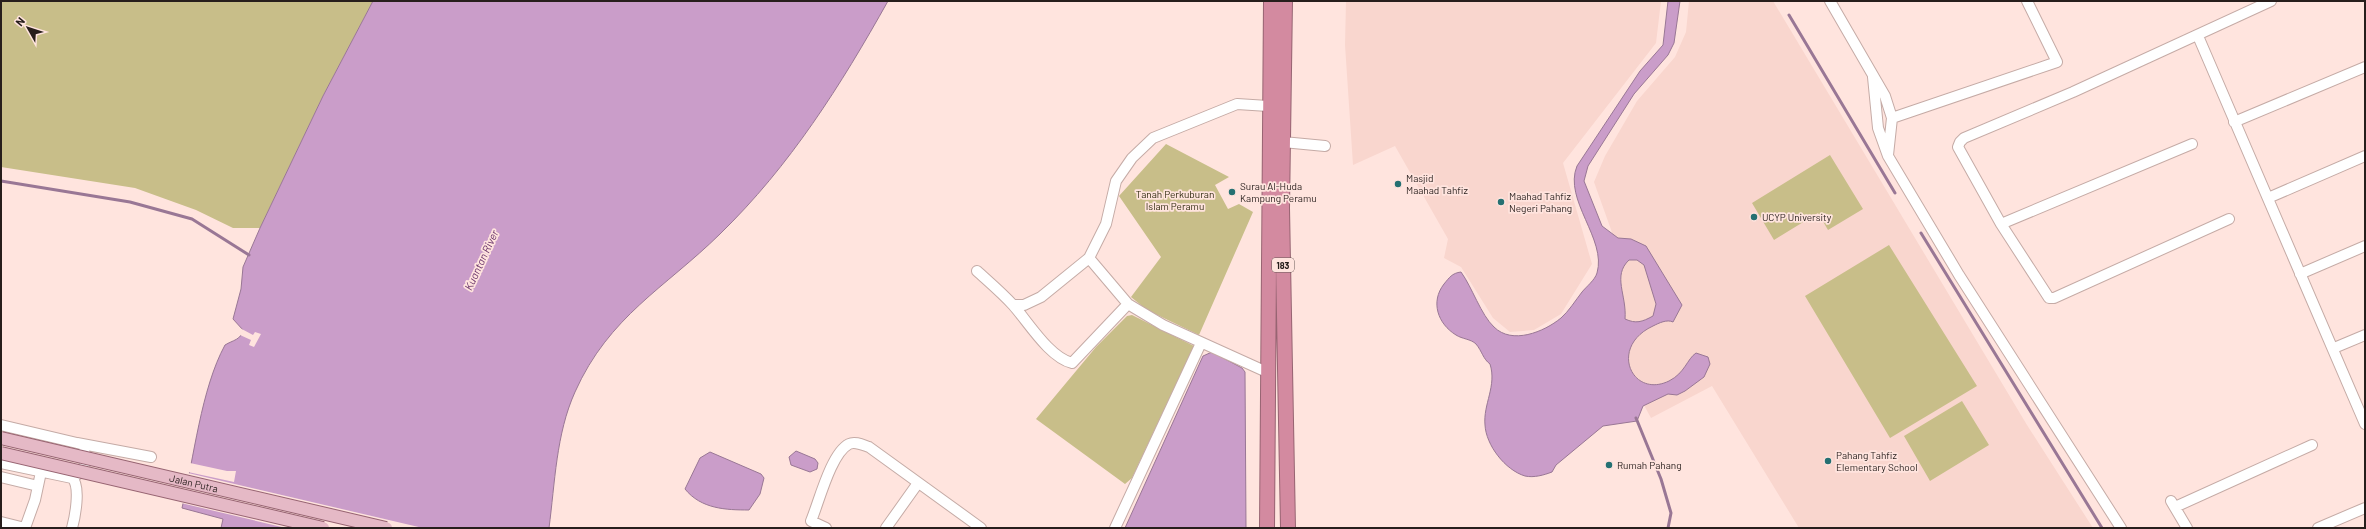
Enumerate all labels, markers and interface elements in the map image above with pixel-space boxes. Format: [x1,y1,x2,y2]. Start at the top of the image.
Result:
north arrow [8,8,48,48]
text: N [12,14,27,28]
place label: Masjid Maahad Tahfiz [1406,172,1468,196]
marker: Masjid Maahad Tahfiz [1393,179,1403,189]
place label: Surau Al-Huda Kampung Peramu [1240,180,1317,204]
marker: Surau Al-Huda Kampung Peramu [1227,187,1237,197]
park label: Tanah Perkuburan Islam Peramu [1136,188,1214,212]
place label: Maahad Tahfiz Negeri Pahang [1509,190,1572,214]
marker: Maahad Tahfiz Negeri Pahang [1496,197,1506,207]
place label: UCYP University [1762,211,1832,223]
marker: UCYP University [1749,212,1759,222]
water label: Kuantan River [461,227,501,292]
road number: 183 [1272,258,1294,272]
place label: Pahang Tahfiz Elementary School [1836,449,1917,473]
marker: Pahang Tahfiz Elementary School [1823,456,1833,466]
place label: Rumah Pahang [1617,459,1682,471]
marker: Rumah Pahang [1604,460,1614,470]
street label: Jalan Putra [168,472,219,495]

